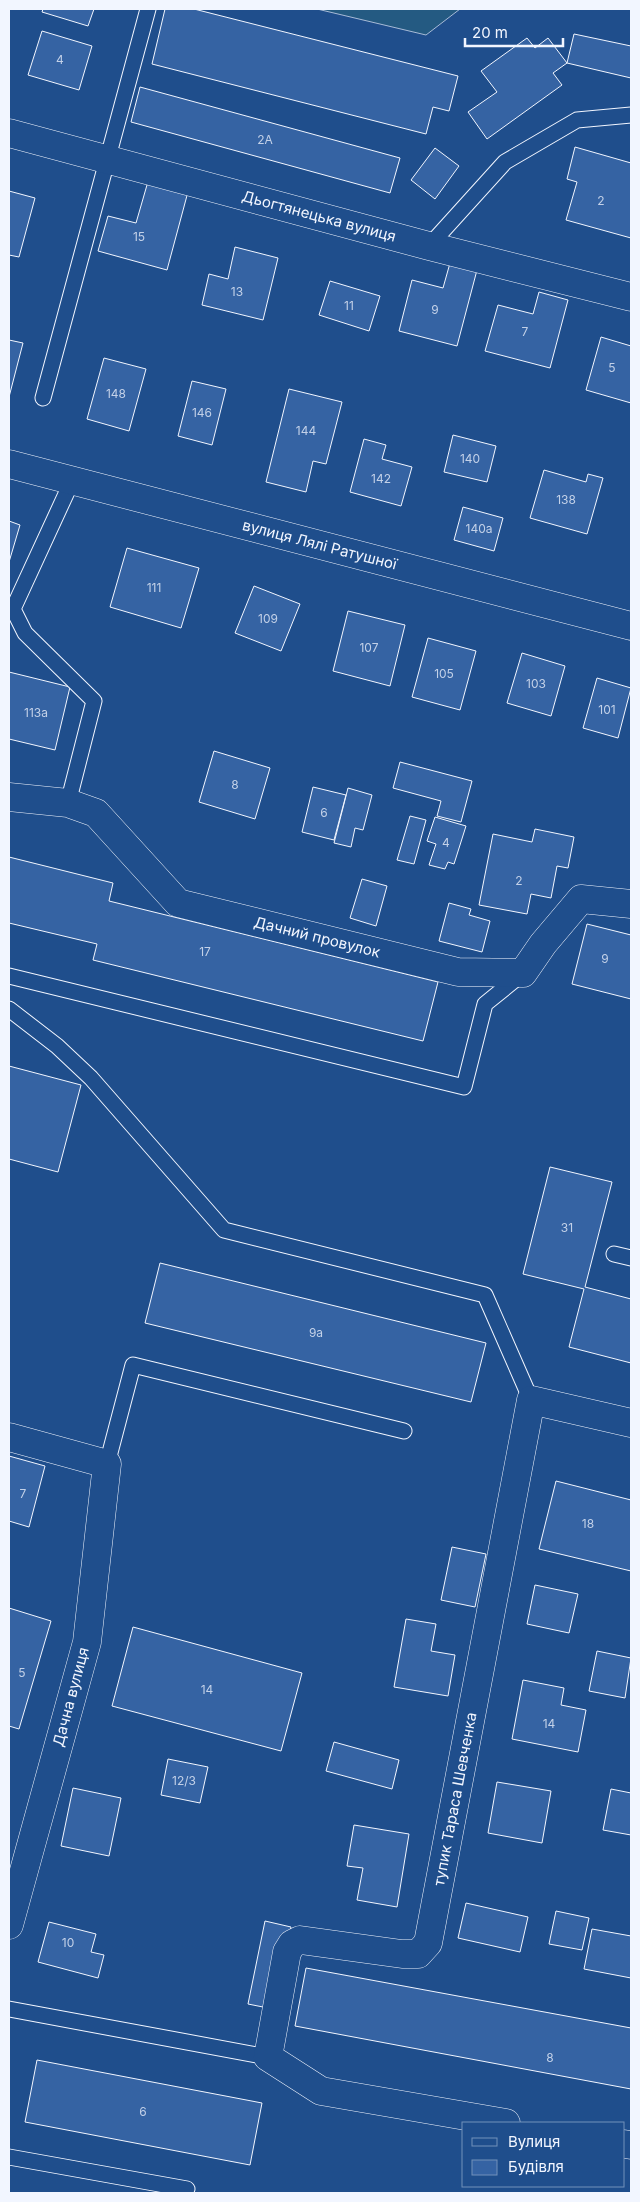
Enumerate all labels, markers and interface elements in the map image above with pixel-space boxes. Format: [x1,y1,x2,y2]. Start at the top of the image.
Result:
scale bar [465,15,562,47]
text: 20 m [472,23,508,42]
house number: 4 [56,52,64,67]
house number: 2А [257,132,273,147]
street label: Дьогтянецька вулиця [240,186,398,246]
house number: 2 [597,193,605,208]
house number: 15 [133,229,145,244]
house number: 13 [231,284,243,299]
house number: 11 [344,298,354,313]
house number: 9 [431,302,439,317]
house number: 7 [522,324,529,339]
house number: 5 [608,360,616,375]
house number: 148 [106,386,126,401]
house number: 146 [192,405,212,420]
house number: 144 [296,423,316,438]
house number: 140 [460,451,480,466]
house number: 142 [371,471,391,486]
house number: 138 [556,492,576,507]
street label: вулиця Лялі Ратушної [240,515,400,574]
house number: 140а [466,521,492,536]
house number: 111 [147,580,161,595]
house number: 109 [258,611,278,626]
house number: 107 [359,640,379,655]
house number: 105 [434,666,454,681]
house number: 103 [526,676,546,691]
house number: 101 [598,702,616,717]
house number: 113а [24,705,48,720]
house number: 8 [231,777,239,792]
house number: 6 [320,805,328,820]
house number: 4 [442,835,450,850]
house number: 2 [515,873,523,888]
street label: Дачний провулок [252,912,382,961]
house number: 17 [199,944,211,959]
house number: 9 [601,951,609,966]
house number: 31 [561,1220,573,1235]
house number: 9а [309,1325,323,1340]
house number: 7 [20,1486,27,1501]
house number: 18 [582,1516,594,1531]
street label: Дачна вулиця [48,1645,93,1749]
house number: 5 [18,1665,26,1680]
house number: 14 [201,1682,214,1697]
street label: тупик Тараса Шевченка [429,1711,481,1888]
house number: 14 [543,1716,556,1731]
house number: 12/3 [172,1773,196,1788]
house number: 10 [62,1935,74,1950]
house number: 8 [546,2050,554,2065]
house number: 6 [139,2104,147,2119]
legend [462,2122,625,2187]
text: Вулиця [508,2132,560,2151]
text: Будівля [508,2157,564,2176]

